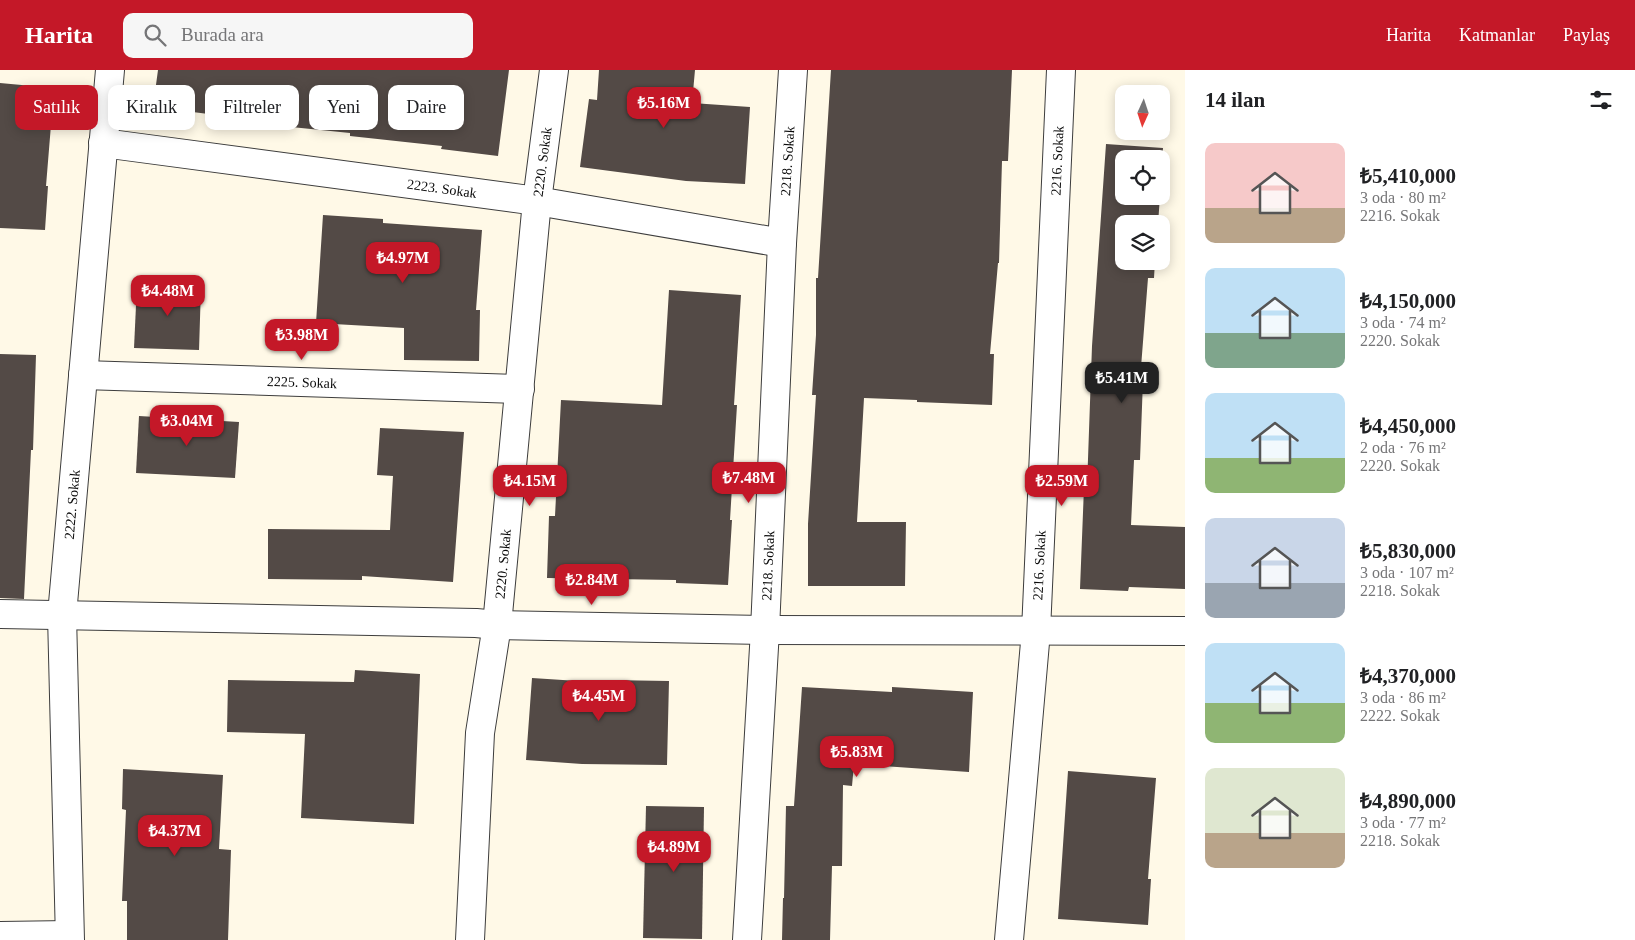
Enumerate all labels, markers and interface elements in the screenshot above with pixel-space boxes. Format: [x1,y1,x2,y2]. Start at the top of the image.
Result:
search box [123,13,473,58]
icon: search [141,21,169,49]
text: Harita [25,22,93,48]
text: Burada ara [181,24,264,45]
text: Harita [1386,25,1431,45]
text: Katmanlar [1459,25,1535,45]
text: Paylaş [1563,25,1610,45]
chip: Satılık [15,85,98,130]
chip: Kiralık [108,85,195,130]
chip: Filtreler [205,85,299,130]
chip: Yeni [309,85,378,130]
chip: Daire [388,85,464,130]
north arrow [1115,85,1170,140]
map controls [1115,85,1170,270]
icon: filters [1587,86,1615,114]
pin: ₺5.16M [623,87,705,129]
text: 14 ilan [1205,88,1265,112]
text: ₺5.16M [638,94,690,111]
street label: 2216. Sokak [1048,125,1066,196]
street label: 2220. Sokak [530,126,554,197]
street label: 2218. Sokak [778,126,797,196]
button: locate [1115,150,1170,205]
icon: home [1245,163,1305,223]
text: ₺5,410,000 [1360,164,1456,188]
street label: 2223. Sokak [406,176,478,200]
text: 3 oda · 80 m² [1360,189,1446,206]
text: 2216. Sokak [1360,207,1440,224]
button: layers [1115,215,1170,270]
pin: ₺4.97M [362,242,444,284]
text: ₺4.97M [377,249,429,266]
pin: ₺4.48M [127,274,209,317]
text: ₺4.48M [142,282,194,299]
icon: home [1245,288,1305,348]
text: ₺4,150,000 [1360,289,1456,313]
text: 3 oda · 74 m² [1360,314,1446,331]
pin: ₺3.98M [261,318,343,361]
text: ₺3.98M [276,326,328,343]
text: 2220. Sokak [1360,332,1440,349]
pin: ₺5.41M [1081,362,1163,404]
text: ₺5.41M [1096,369,1148,386]
street label: 2225. Sokak [267,373,337,391]
pin: ₺3.04M [146,404,228,447]
text: ₺3.04M [161,412,213,429]
icon: home [1245,413,1305,473]
text: ₺4,450,000 [1360,414,1456,438]
text: 2 oda · 76 m² [1360,439,1446,456]
text: 2220. Sokak [1360,457,1440,474]
pin: ₺7.48M [708,462,790,504]
pin: ₺4.15M [489,464,571,507]
pin: ₺2.59M [1021,464,1103,507]
street label: 2222. Sokak [61,469,82,540]
text: ₺7.48M [723,469,775,486]
text: ₺4.15M [504,472,556,489]
text: ₺2.59M [1036,472,1088,489]
street label: 2220. Sokak [492,528,514,599]
street label: 2218. Sokak [759,530,777,601]
street label: 2216. Sokak [1030,530,1048,601]
icon: home [1245,538,1305,598]
text: ₺5,830,000 [1360,539,1456,563]
pin: ₺2.84M [551,564,633,606]
text: 3 oda · 107 m² [1360,564,1454,581]
text: ₺2.84M [566,571,618,588]
text: 2218. Sokak [1360,582,1440,599]
icon: home [1245,663,1305,723]
text: ₺4,370,000 [1360,664,1456,688]
pin: ₺4.45M [558,680,640,722]
text: ₺4.45M [573,687,625,704]
text: 3 oda · 86 m² [1360,689,1446,706]
text: 2222. Sokak [1360,707,1440,724]
pin: ₺5.83M [816,736,898,778]
text: ₺5.83M [831,743,883,760]
icon: home [1245,788,1305,848]
text: ₺4,890,000 [1360,789,1456,813]
pin: ₺4.37M [134,814,216,857]
text: 3 oda · 77 m² [1360,814,1446,831]
text: ₺4.37M [149,822,201,839]
pin: ₺4.89M [633,830,715,873]
text: 2218. Sokak [1360,832,1440,849]
text: ₺4.89M [648,838,700,855]

